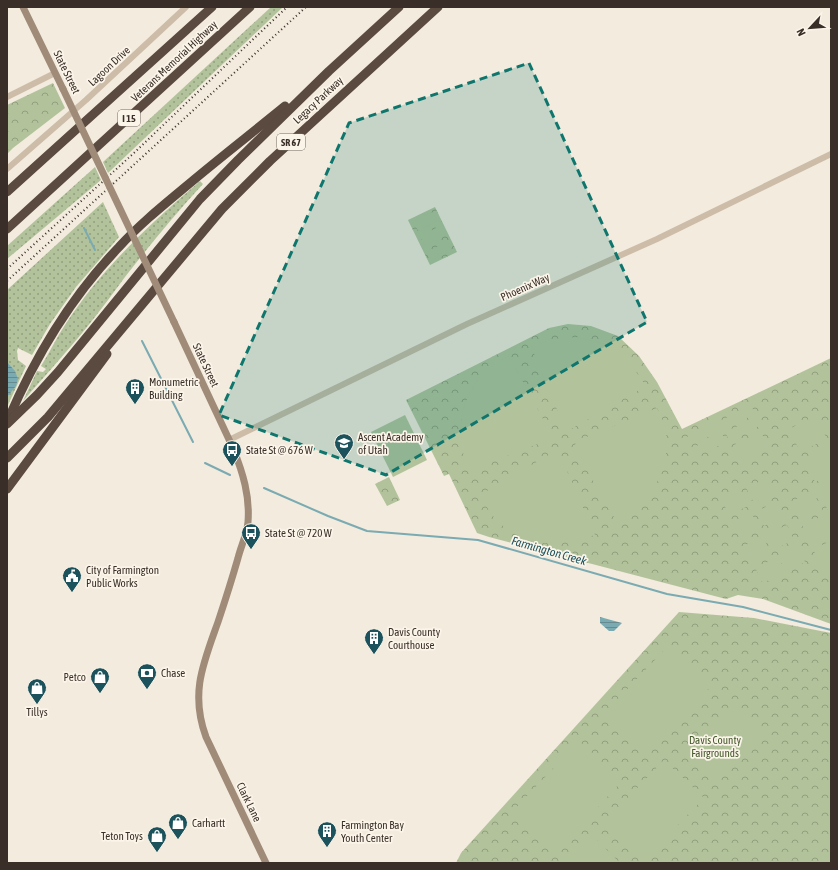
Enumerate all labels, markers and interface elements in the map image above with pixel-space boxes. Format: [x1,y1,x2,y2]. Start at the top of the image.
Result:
north arrow [790,8,830,48]
street label: Veterans Memorial Highway [129,18,220,104]
text: N [794,27,808,38]
street label: Lagoon Drive [86,44,132,88]
street label: State Street [51,48,83,96]
street label: Legacy Parkway [291,74,346,126]
road number: I 15 [118,110,140,126]
road number: SR 67 [277,134,305,150]
street label: Phoenix Way [499,271,552,303]
street label: State Street [191,341,221,389]
place label: Monumetric Building [149,376,199,401]
building icon: Monumetric Building [124,377,146,405]
place label: Ascent Academy of Utah [358,431,424,456]
school or university icon: Ascent Academy of Utah [333,432,355,460]
bus stop icon: State St @ 676 W [221,439,243,467]
place label: State St @ 676 W [246,444,313,456]
bus stop icon: State St @ 720 W [240,522,262,550]
place label: State St @ 720 W [265,527,332,539]
water label: Farmington Creek [510,534,589,569]
place label: City of Farmington Public Works [86,564,159,589]
public building icon: City of Farmington Public Works [61,565,83,593]
place label: Davis County Courthouse [388,626,441,651]
building icon: Davis County Courthouse [363,627,385,655]
bank icon: Chase [136,662,158,690]
shop icon: Petco [89,666,111,694]
place label: Chase [161,667,185,679]
place label: Petco [63,671,86,683]
shop icon: Tillys [26,677,48,705]
place label: Tillys [26,706,48,718]
park label: Davis County Fairgrounds [689,734,742,759]
street label: Clark Lane [234,780,264,824]
shop icon: Carhartt [167,812,189,840]
place label: Carhartt [192,817,225,829]
place label: Farmington Bay Youth Center [341,819,404,844]
building icon: Farmington Bay Youth Center [316,820,338,848]
shop icon: Teton Toys [146,825,168,853]
place label: Teton Toys [101,830,143,842]

